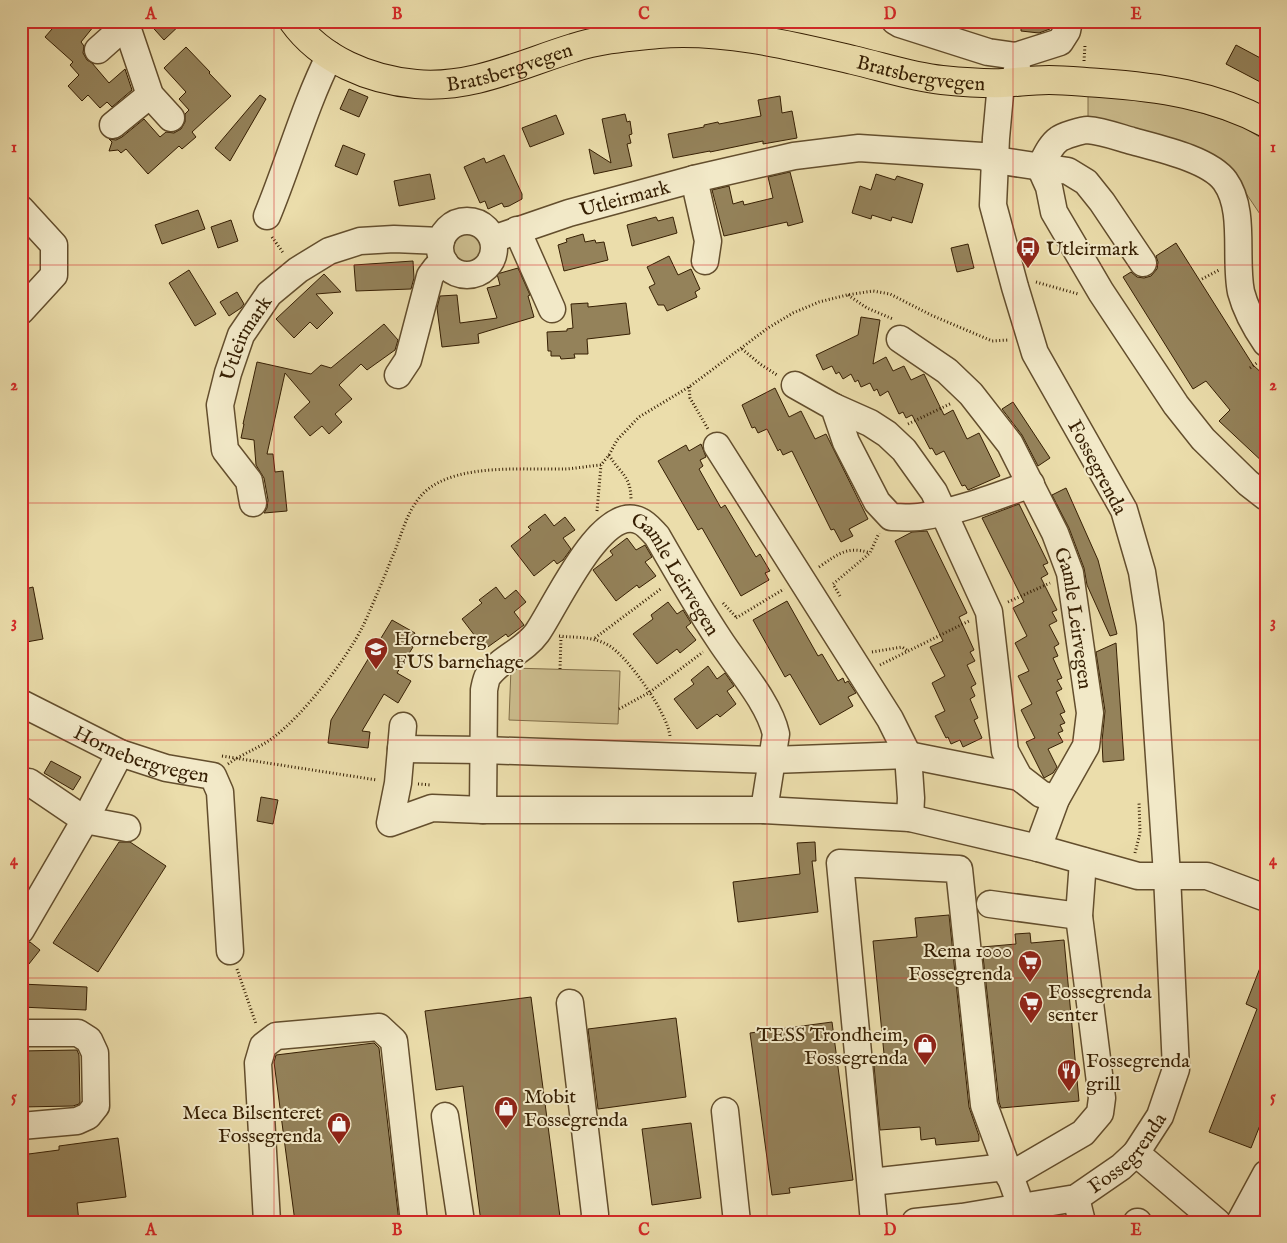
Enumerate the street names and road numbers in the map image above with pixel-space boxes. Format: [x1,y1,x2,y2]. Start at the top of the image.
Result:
street label: Bratsbergvegen [445,38,576,98]
street label: Bratsbergvegen [854,50,986,97]
street label: Utleirmark [577,175,673,224]
street label: Utleirmark [215,291,278,384]
street label: Fossegrenda [1061,416,1132,520]
street label: Gamle Leirvegen [627,508,725,641]
street label: Gamle Leirvegen [1047,544,1097,691]
street label: Hornebergvegen [69,721,211,789]
street label: Fossegrenda [1084,1108,1173,1200]

